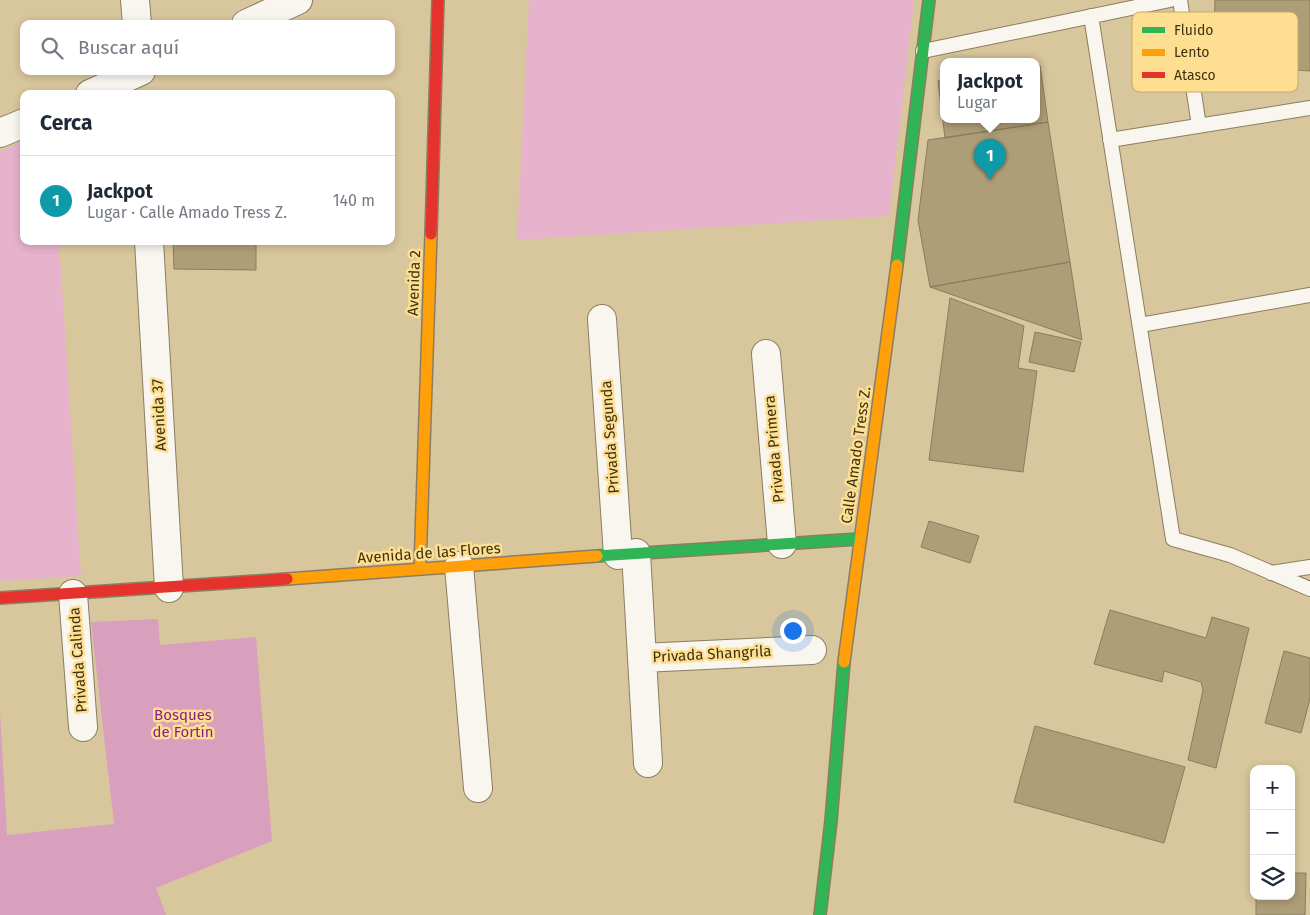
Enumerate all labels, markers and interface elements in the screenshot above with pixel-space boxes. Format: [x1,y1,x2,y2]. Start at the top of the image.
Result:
legend [1132,12,1298,92]
search box [20,20,395,75]
text: Fluido [1174,22,1213,39]
icon: search [38,34,66,62]
text: Buscar aquí [78,36,179,59]
text: Lento [1174,44,1209,61]
popup [940,58,1040,123]
text: Atasco [1174,67,1216,84]
text: Jackpot [957,70,1023,93]
text: Lugar [957,93,997,112]
text: Cerca [40,110,92,136]
pin: 1 [974,139,1006,180]
text: Jackpot [87,180,153,203]
text: 1 [52,191,60,210]
text: 140 m [333,191,375,210]
text: Lugar · Calle Amado Tress Z. [87,203,287,222]
street label: Avenida 2 [404,250,424,316]
street label: Avenida 37 [148,378,170,452]
street label: Privada Segunda [597,380,623,494]
street label: Calle Amado Tress Z. [837,385,875,525]
street label: Privada Primera [760,395,788,503]
street label: Avenida de las Flores [357,539,501,567]
street label: Privada Calinda [65,607,91,713]
your location [780,618,806,644]
street label: Privada Shangrila [652,642,772,666]
park label: Bosques de Fortín [153,706,213,741]
map controls [1250,765,1295,900]
button: + [1250,765,1295,810]
button: − [1250,810,1295,855]
button: layers [1250,855,1295,900]

